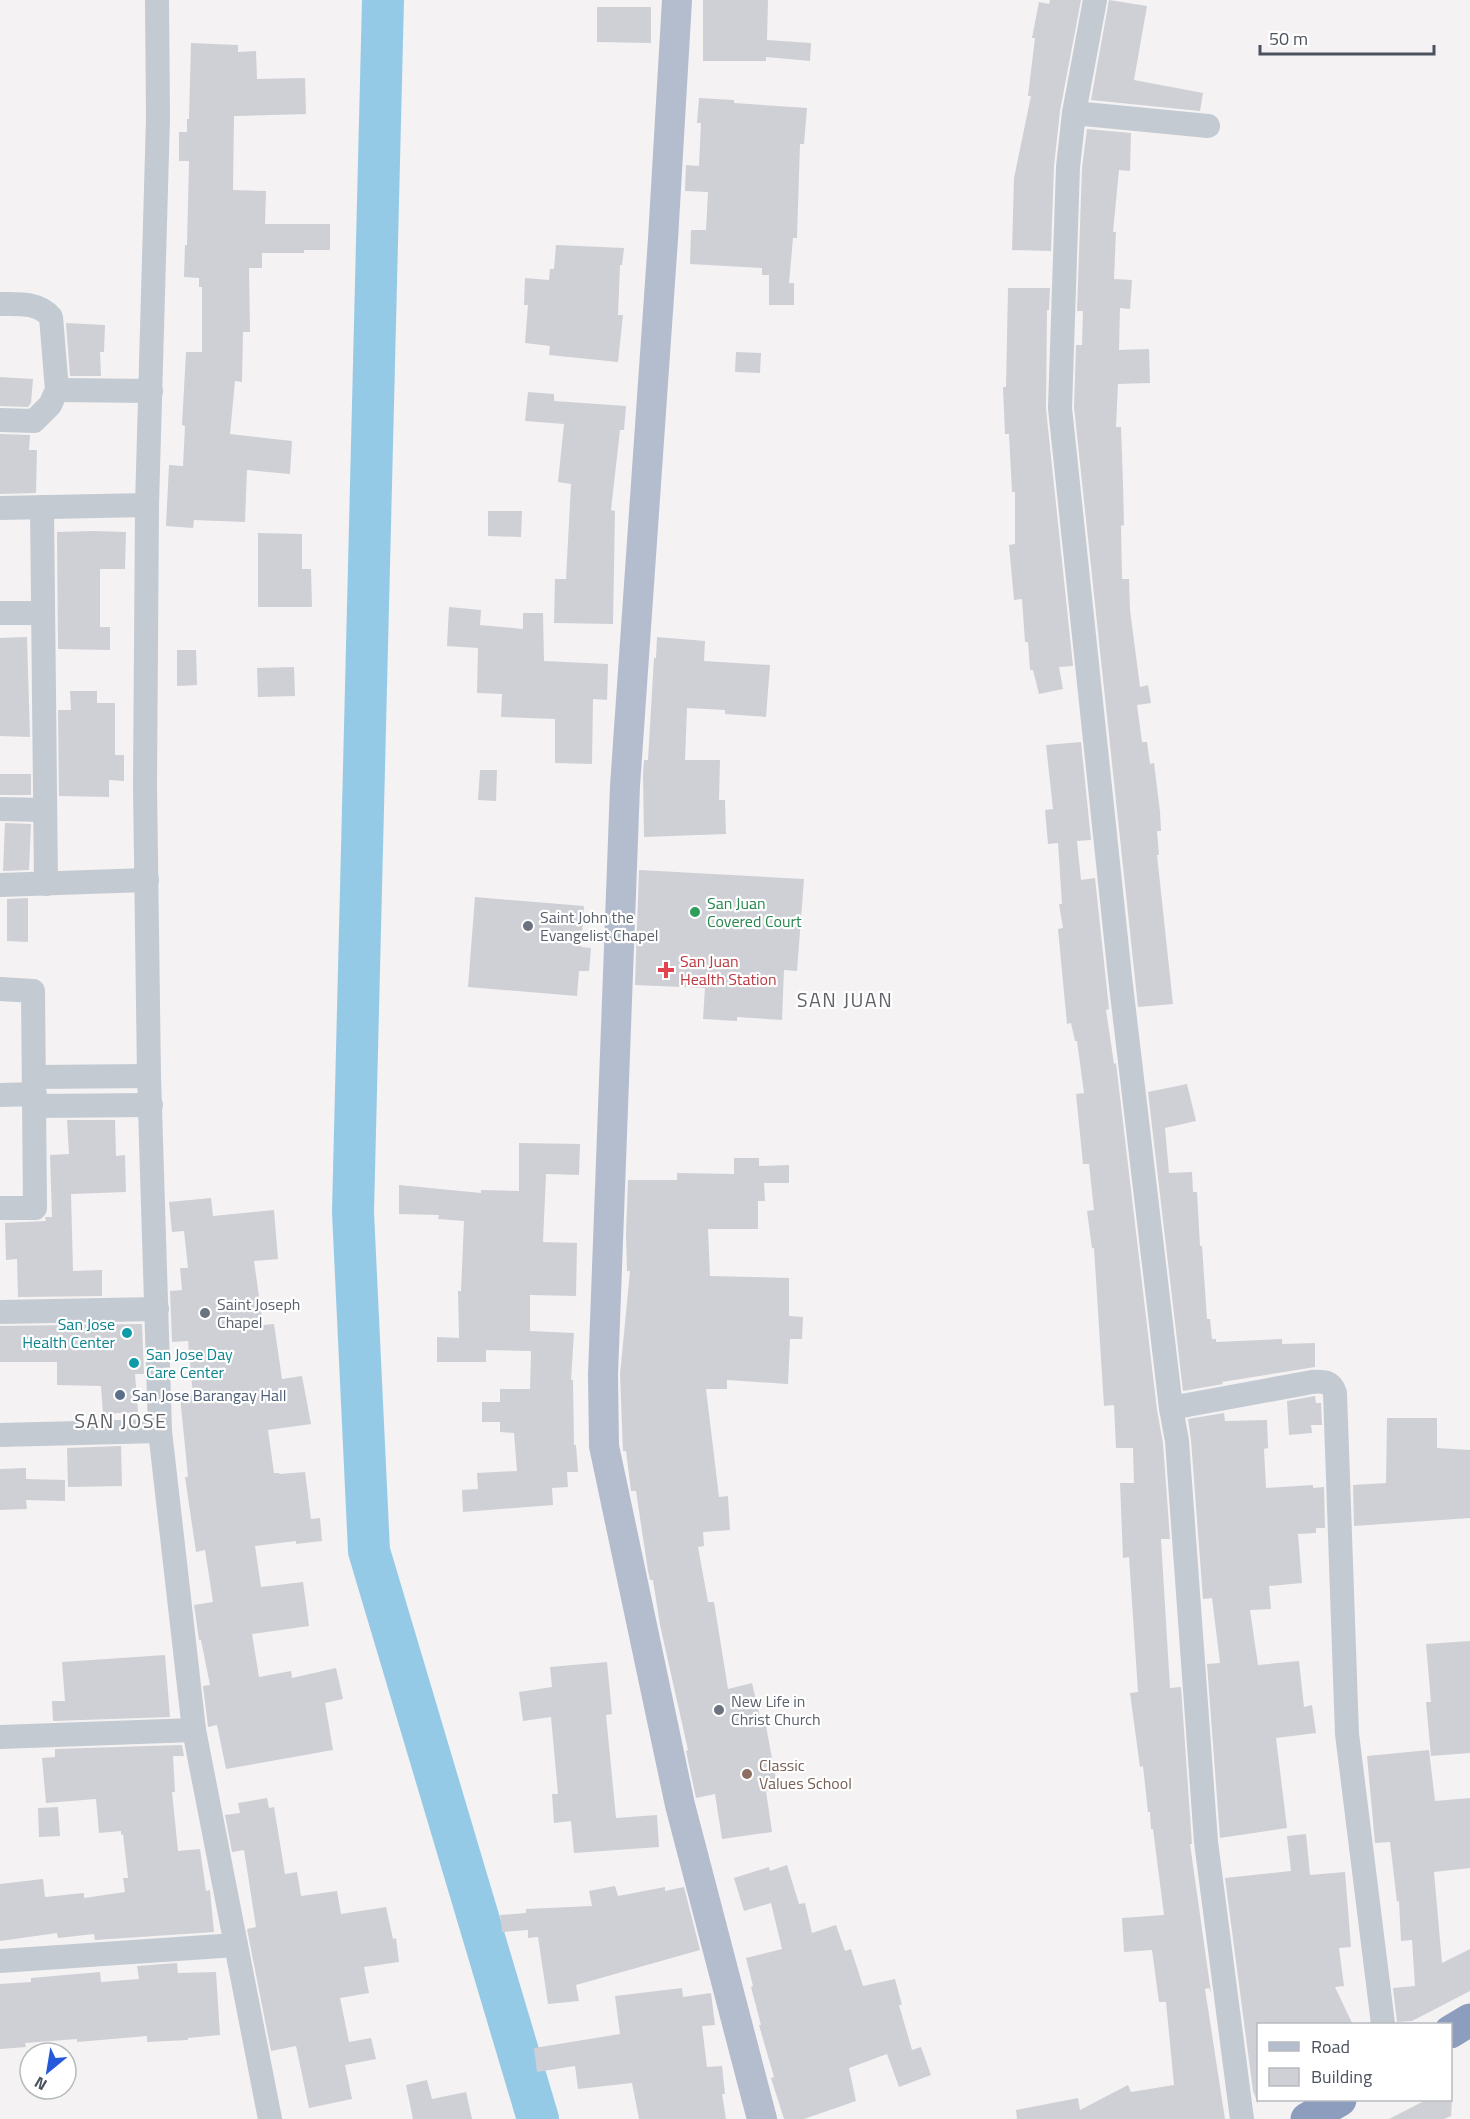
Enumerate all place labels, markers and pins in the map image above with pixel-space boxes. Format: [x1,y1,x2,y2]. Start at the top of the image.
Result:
place label: San Juan Covered Court [707,891,802,933]
place label: Saint John the Evangelist Chapel [540,905,658,947]
marker: San Juan Covered Court [688,905,702,919]
marker: Saint John the Evangelist Chapel [521,919,535,933]
place label: San Juan Health Station [680,949,777,991]
marker: San Juan Health Station [657,961,675,979]
place label: Saint Joseph Chapel [217,1292,300,1334]
marker: Saint Joseph Chapel [198,1306,212,1320]
place label: San Jose Health Center [22,1312,115,1354]
marker: San Jose Health Center [120,1326,134,1340]
place label: San Jose Day Care Center [146,1342,233,1384]
marker: San Jose Day Care Center [127,1356,141,1370]
place label: San Jose Barangay Hall [132,1383,286,1407]
marker: San Jose Barangay Hall [113,1388,127,1402]
place label: New Life in Christ Church [731,1689,821,1731]
marker: New Life in Christ Church [712,1703,726,1717]
place label: Classic Values School [759,1753,852,1795]
marker: Classic Values School [740,1767,754,1781]

